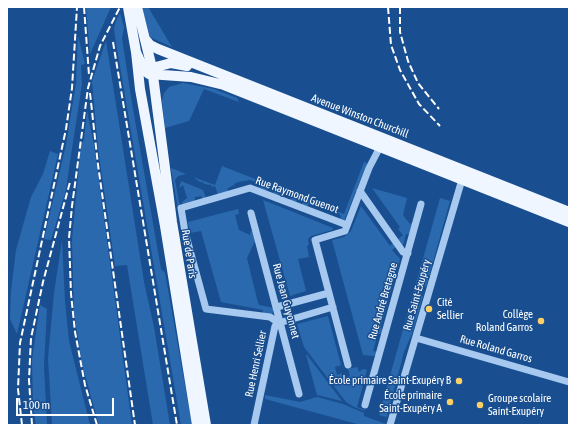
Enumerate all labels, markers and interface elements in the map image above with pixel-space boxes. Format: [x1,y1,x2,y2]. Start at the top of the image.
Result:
street label: Avenue Winston Churchill [309,91,411,141]
street label: Rue Raymond Guenot [254,174,340,216]
street label: Rue de Paris [179,229,199,279]
street label: Rue Saint-Exupéry [401,258,433,332]
street label: Rue André Bretagne [366,261,400,341]
street label: Rue Jean Guyonnet [270,262,302,340]
place label: Cité Sellier [437,296,463,322]
marker: Cité Sellier [424,304,434,314]
place label: Collège Roland Garros [476,308,533,334]
marker: Collège Roland Garros [536,316,546,326]
street label: Rue Henri Sellier [243,330,269,398]
street label: Rue Roland Garros [458,332,534,366]
place label: École primaire Saint-Exupéry B [329,374,451,388]
marker: École primaire Saint-Exupéry B [454,376,464,386]
place label: École primaire Saint-Exupéry A [379,389,442,415]
scale bar [18,390,116,416]
place label: Groupe scolaire Saint-Exupéry [488,392,551,418]
marker: École primaire Saint-Exupéry A [445,397,455,407]
text: 100 m [23,398,50,412]
marker: Groupe scolaire Saint-Exupéry [475,400,485,410]

